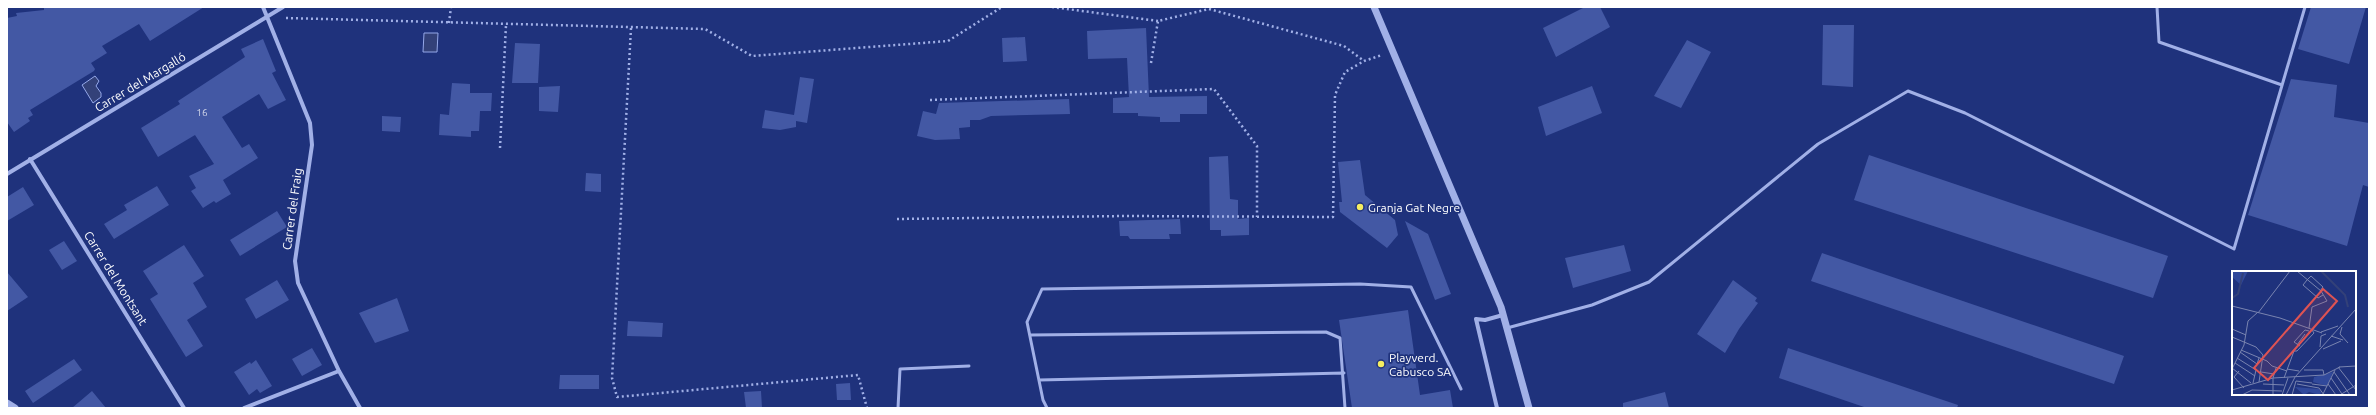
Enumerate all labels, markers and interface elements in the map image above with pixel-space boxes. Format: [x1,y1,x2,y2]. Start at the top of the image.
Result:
street label: Carrer del Margalló [92,50,188,114]
house number: 16 [196,107,208,118]
street label: Carrer del Fraig [280,167,304,251]
place label: Granja Gat Negre [1368,201,1460,214]
marker: Granja Gat Negre [1355,202,1365,212]
street label: Carrer del Montsant [82,229,150,327]
inset map [2232,271,2356,395]
place label: Playverd. Cabusco SA [1389,351,1451,378]
marker: Playverd. Cabusco SA [1376,359,1386,369]

